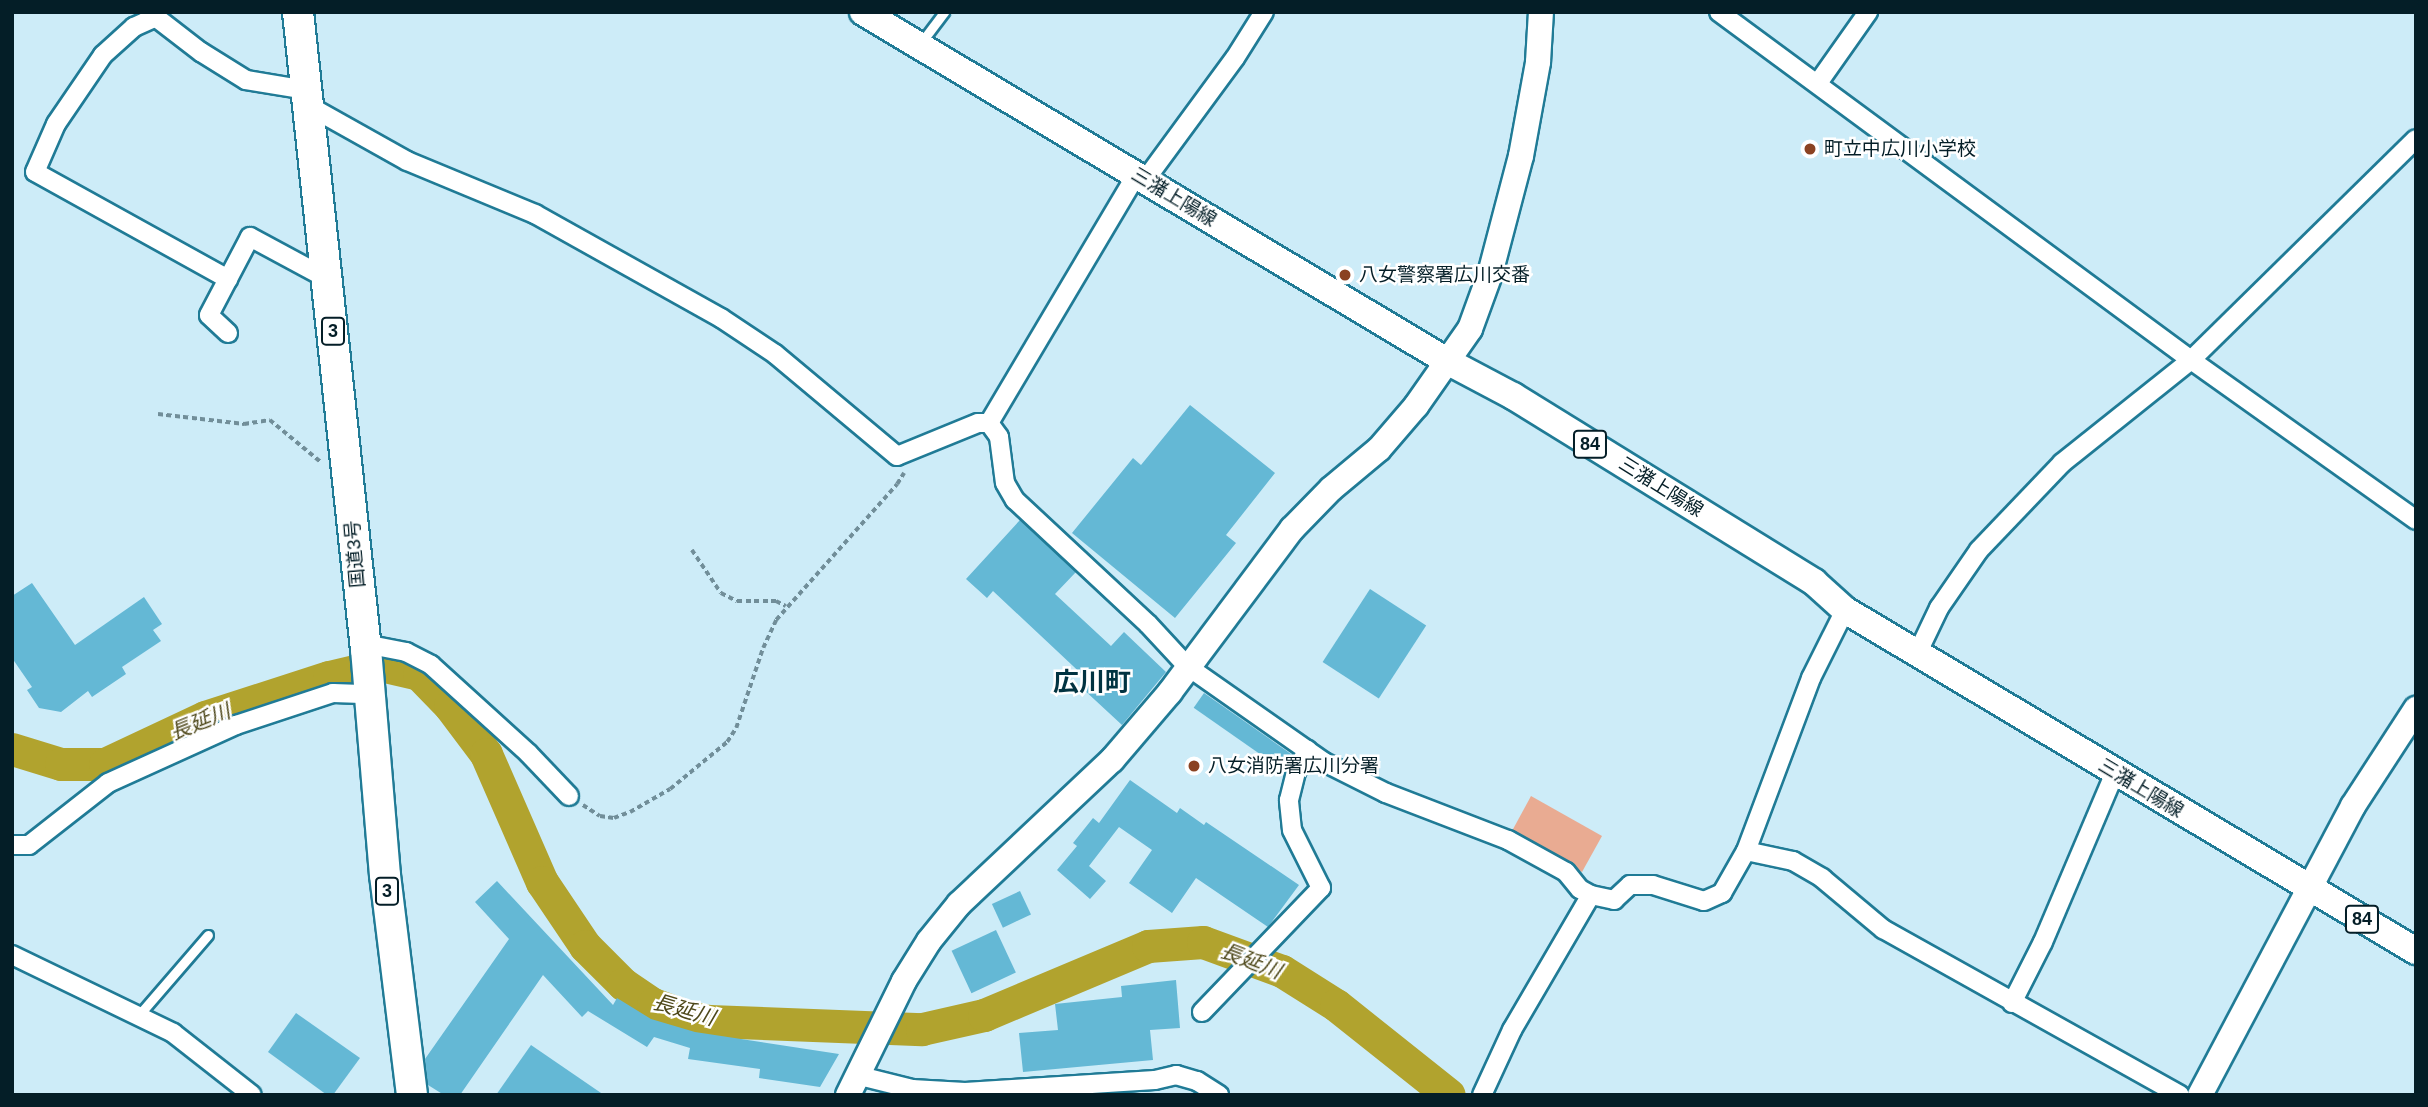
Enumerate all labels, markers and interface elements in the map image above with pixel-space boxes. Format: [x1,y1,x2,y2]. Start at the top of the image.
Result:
place label: 町立中広川小学校 [1824,138,1976,160]
marker: 町立中広川小学校 [1802,141,1818,157]
street label: 三潴上陽線 [1127,163,1221,231]
place label: 八女警察署広川交番 [1359,264,1530,286]
marker: 八女警察署広川交番 [1337,267,1353,283]
road number: 3 [321,316,345,346]
road number: 84 [1572,430,1608,458]
street label: 三潴上陽線 [1615,452,1707,522]
street label: 国道3号 [341,519,369,589]
district label: 広川町 [1053,667,1131,699]
water label: 長延川 [166,699,234,745]
street label: 三潴上陽線 [2094,754,2188,822]
place label: 八女消防署広川分署 [1208,755,1379,777]
marker: 八女消防署広川分署 [1186,758,1202,774]
road number: 3 [375,876,399,906]
road number: 84 [2344,904,2380,934]
water label: 長延川 [1217,938,1285,984]
water label: 長延川 [650,989,718,1031]

